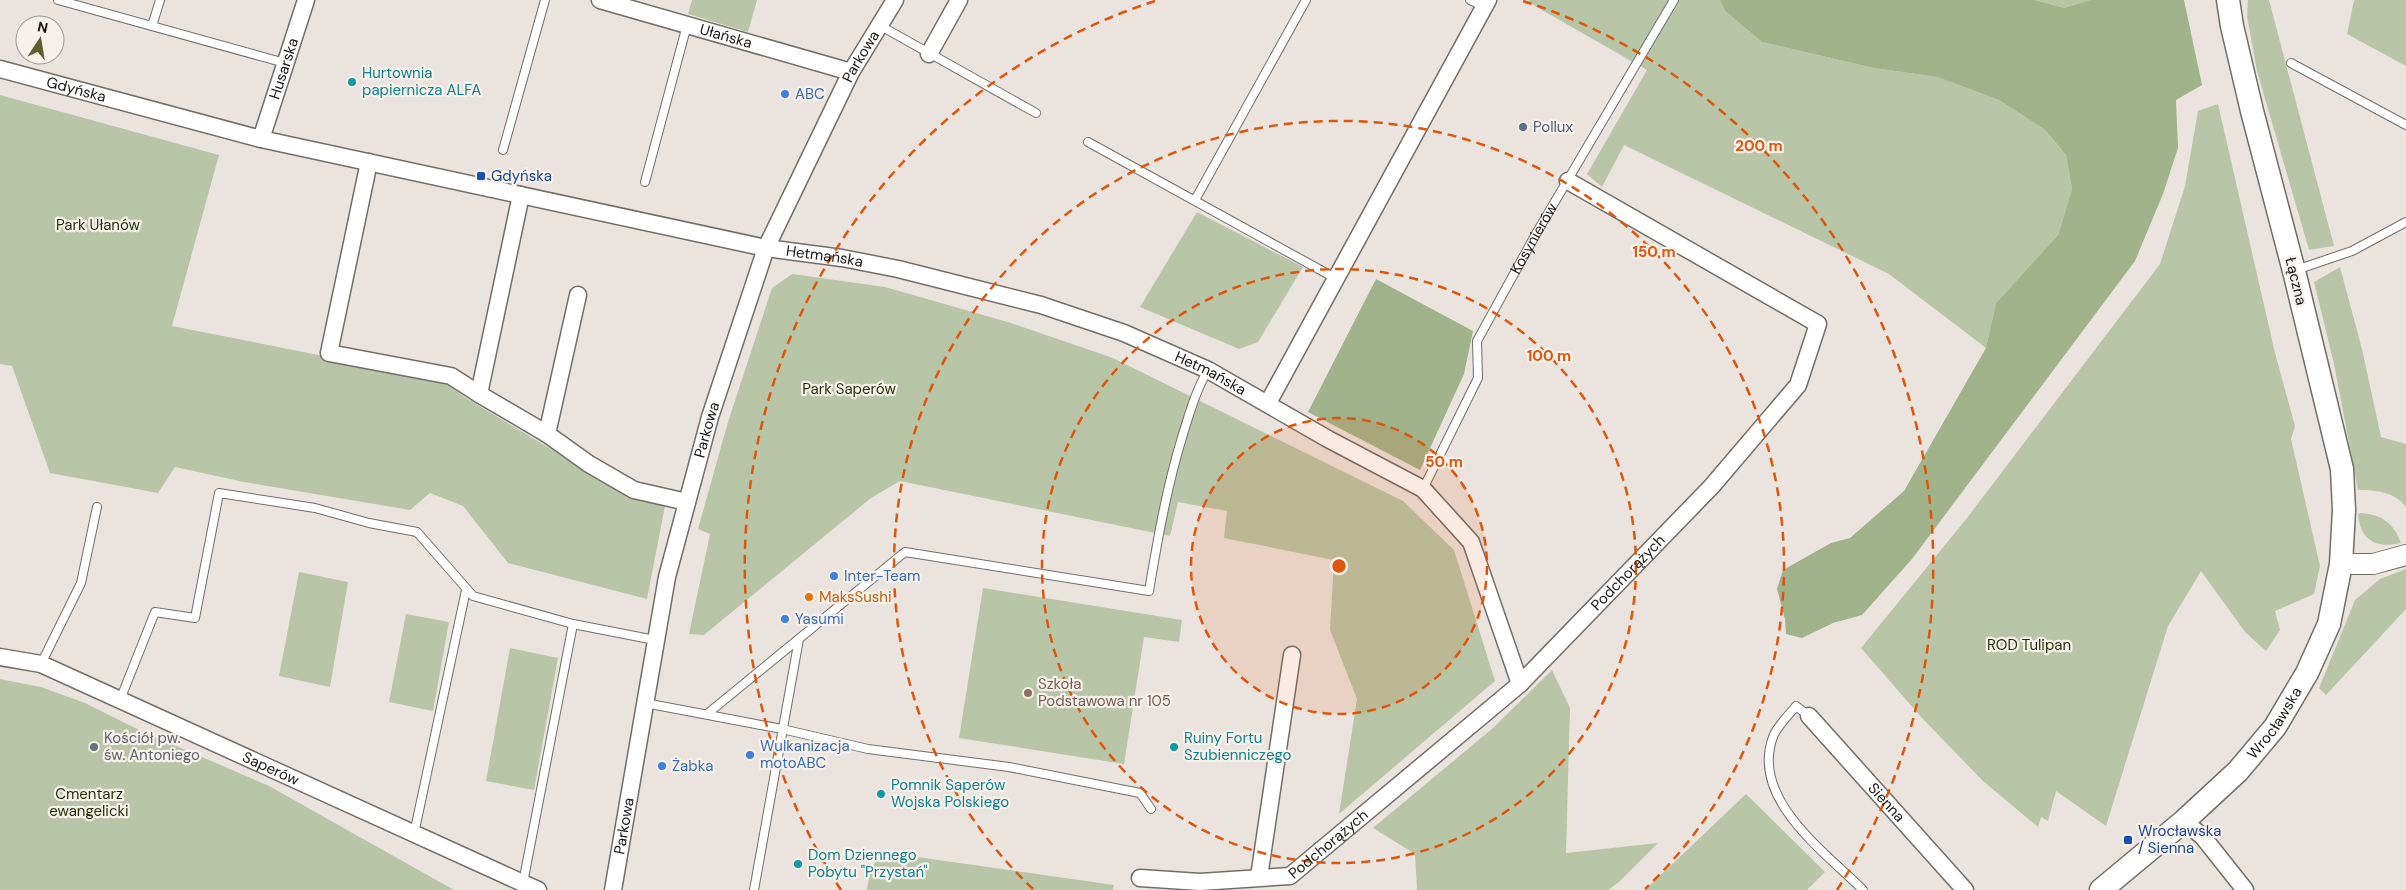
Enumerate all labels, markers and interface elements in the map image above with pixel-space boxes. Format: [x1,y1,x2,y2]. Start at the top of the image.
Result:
north arrow [15,15,65,65]
text: N [36,17,50,37]
street label: Ułańska [697,19,754,53]
street label: Parkowa [837,27,884,86]
street label: Husarska [265,35,303,102]
place label: Hurtownia papiernicza ALFA [362,63,481,100]
street label: Gdyńska [44,72,108,107]
marker: Hurtownia papiernicza ALFA [346,76,358,88]
place label: ABC [795,84,825,104]
marker: ABC [779,88,791,100]
place label: Pollux [1533,117,1573,137]
marker: Pollux [1517,121,1529,133]
text: 200 m [1735,136,1783,156]
place label: Gdyńska [491,166,552,186]
marker: Gdyńska [475,170,487,182]
street label: Kosynierów [1506,199,1562,278]
park label: Park Ułanów [56,215,141,235]
street label: Hetmańska [785,241,865,272]
text: 150 m [1633,242,1676,262]
street label: Łączna [2280,255,2312,307]
text: 100 m [1527,346,1571,366]
street label: Hetmańska [1172,347,1250,400]
park label: Park Saperów [802,379,896,399]
street label: Parkowa [689,399,724,460]
text: 50 m [1425,452,1463,472]
street label: Podchorążych [1587,530,1669,615]
centre of rings [1330,557,1348,575]
place label: Inter-Team [844,566,920,586]
marker: Inter-Team [828,570,840,582]
place label: MaksSushi [819,587,891,607]
marker: MaksSushi [803,591,815,603]
place label: Yasumi [795,609,844,629]
marker: Yasumi [779,613,791,625]
park label: ROD Tulipan [1987,635,2071,655]
place label: Szkoła Podstawowa nr 105 [1038,674,1171,711]
street label: Wrocławska [2242,683,2306,763]
marker: Szkoła Podstawowa nr 105 [1022,687,1034,699]
place label: Kościół pw. św. Antoniego [104,728,200,765]
place label: Ruiny Fortu Szubienniczego [1184,728,1291,765]
place label: Wulkanizacja motoABC [760,736,850,773]
marker: Kościół pw. św. Antoniego [88,741,100,753]
marker: Ruiny Fortu Szubienniczego [1168,741,1180,753]
street label: Saperów [239,747,303,790]
marker: Wulkanizacja motoABC [744,749,756,761]
place label: Żabka [672,756,713,776]
marker: Żabka [656,760,668,772]
place label: Pomnik Saperów Wojska Polskiego [891,775,1009,812]
street label: Sienna [1864,778,1909,826]
park label: Cmentarz ewangelicki [49,784,129,821]
marker: Pomnik Saperów Wojska Polskiego [875,788,887,800]
street label: Parkowa [609,796,639,856]
street label: Podchorążych [1284,805,1372,883]
place label: Wrocławska / Sienna [2138,821,2221,858]
marker: Wrocławska / Sienna [2122,834,2134,846]
place label: Dom Dziennego Pobytu "Przystań" [808,845,928,882]
marker: Dom Dziennego Pobytu "Przystań" [792,858,804,870]

